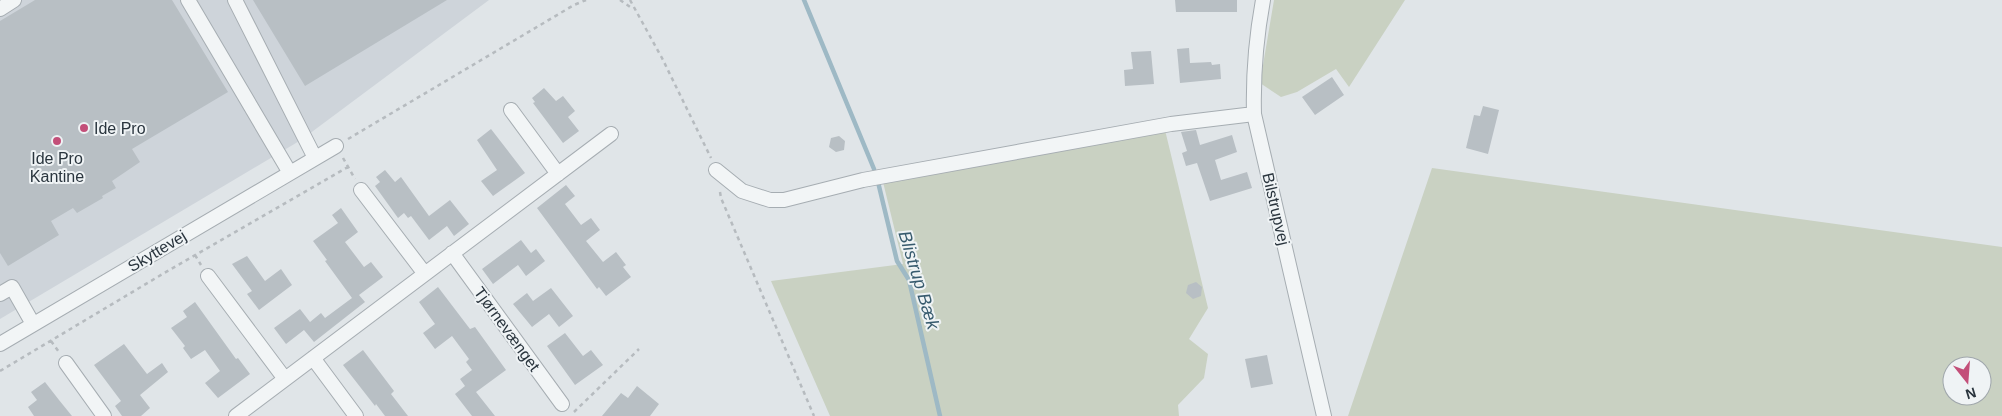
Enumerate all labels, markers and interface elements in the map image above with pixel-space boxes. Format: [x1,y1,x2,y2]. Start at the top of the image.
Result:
place label: Ide Pro [94,120,146,137]
marker: Ide Pro [78,122,90,134]
marker: Ide Pro Kantine [51,135,63,147]
place label: Ide Pro Kantine [30,150,84,185]
street label: Bilstrupvej [1259,171,1293,247]
street label: Skyttevej [125,227,189,275]
water label: Blistrup Bæk [895,228,944,333]
street label: Tjørnevænget [471,284,543,375]
north arrow [1942,356,1992,406]
text: N [1964,384,1978,403]

